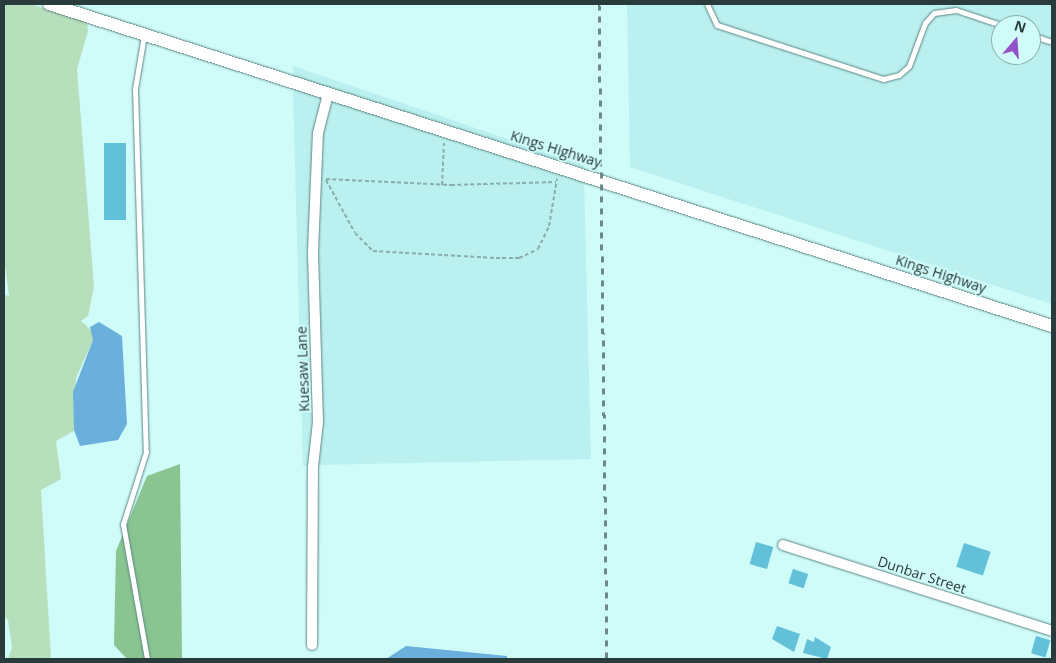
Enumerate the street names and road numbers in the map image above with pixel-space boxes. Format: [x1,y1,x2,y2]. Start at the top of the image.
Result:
street label: Kings Highway [508,127,604,171]
street label: Kings Highway [894,251,988,297]
street label: Kuesaw Lane [293,326,313,412]
street label: Dunbar Street [876,553,968,597]

